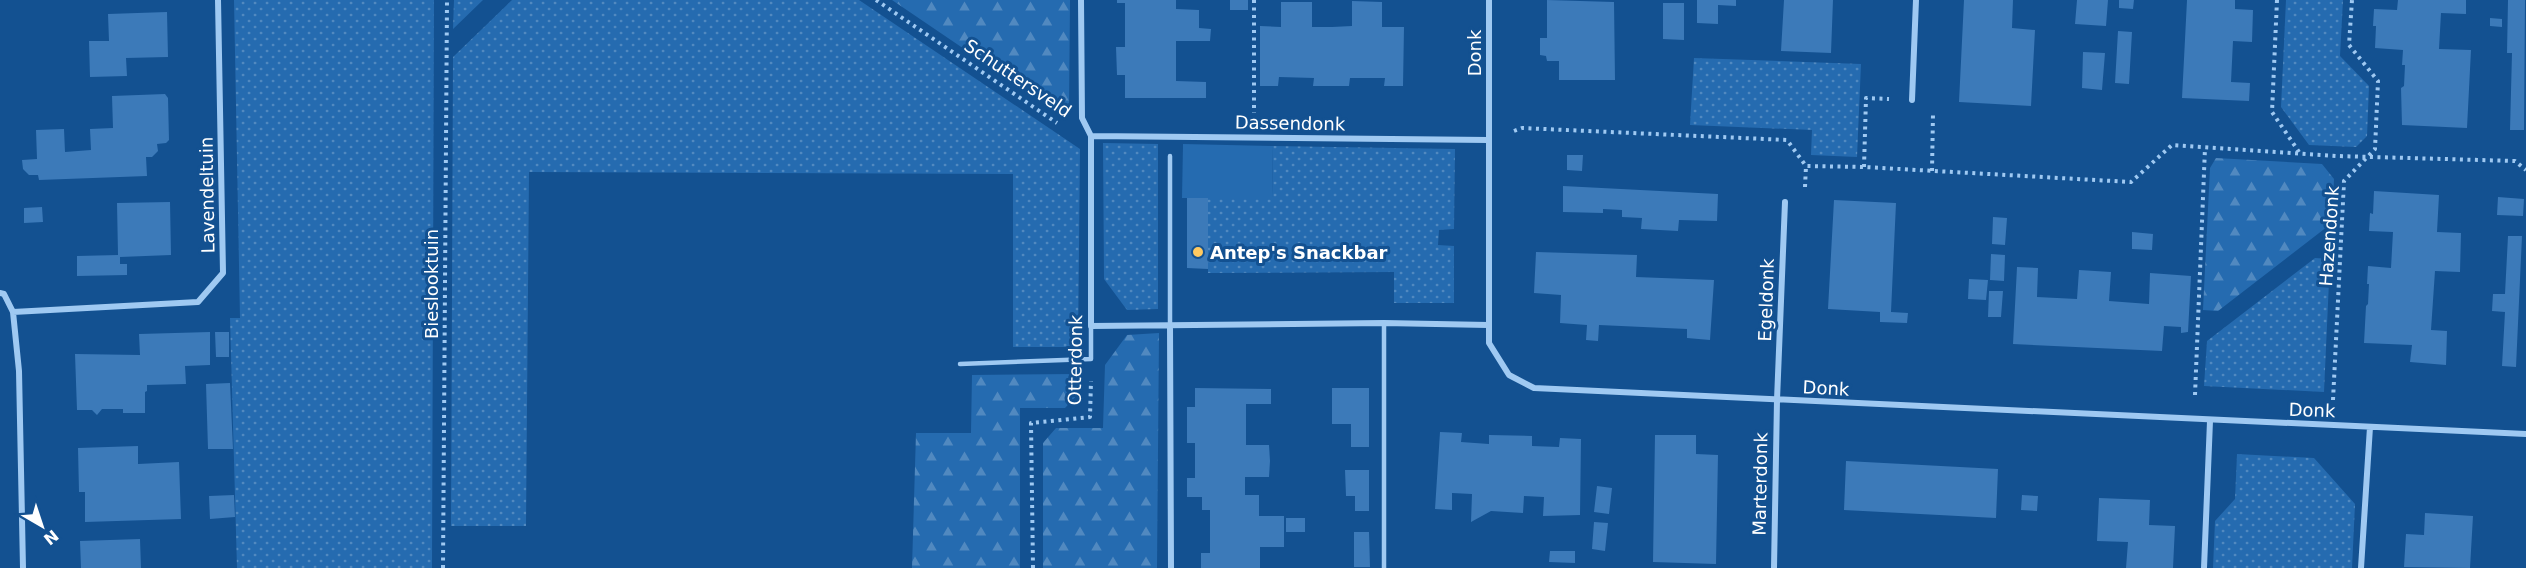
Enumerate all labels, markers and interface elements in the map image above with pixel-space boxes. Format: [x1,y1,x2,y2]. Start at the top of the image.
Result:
street label: Donk [1464,29,1485,76]
street label: Schuttersveld [961,35,1075,121]
street label: Dassendonk [1235,112,1346,134]
street label: Lavendeltuin [195,137,219,253]
street label: Hazendonk [2315,184,2343,287]
street label: Bieslooktuin [421,229,442,339]
place label: Antep's Snackbar [1210,242,1388,263]
marker: Antep's Snackbar [1191,245,1205,259]
street label: Egeldonk [1754,258,1778,342]
street label: Otterdonk [1064,314,1086,406]
street label: Donk [1802,376,1850,400]
street label: Donk [2288,399,2336,421]
street label: Marterdonk [1749,432,1771,536]
north arrow [12,496,72,556]
text: N [40,526,62,549]

